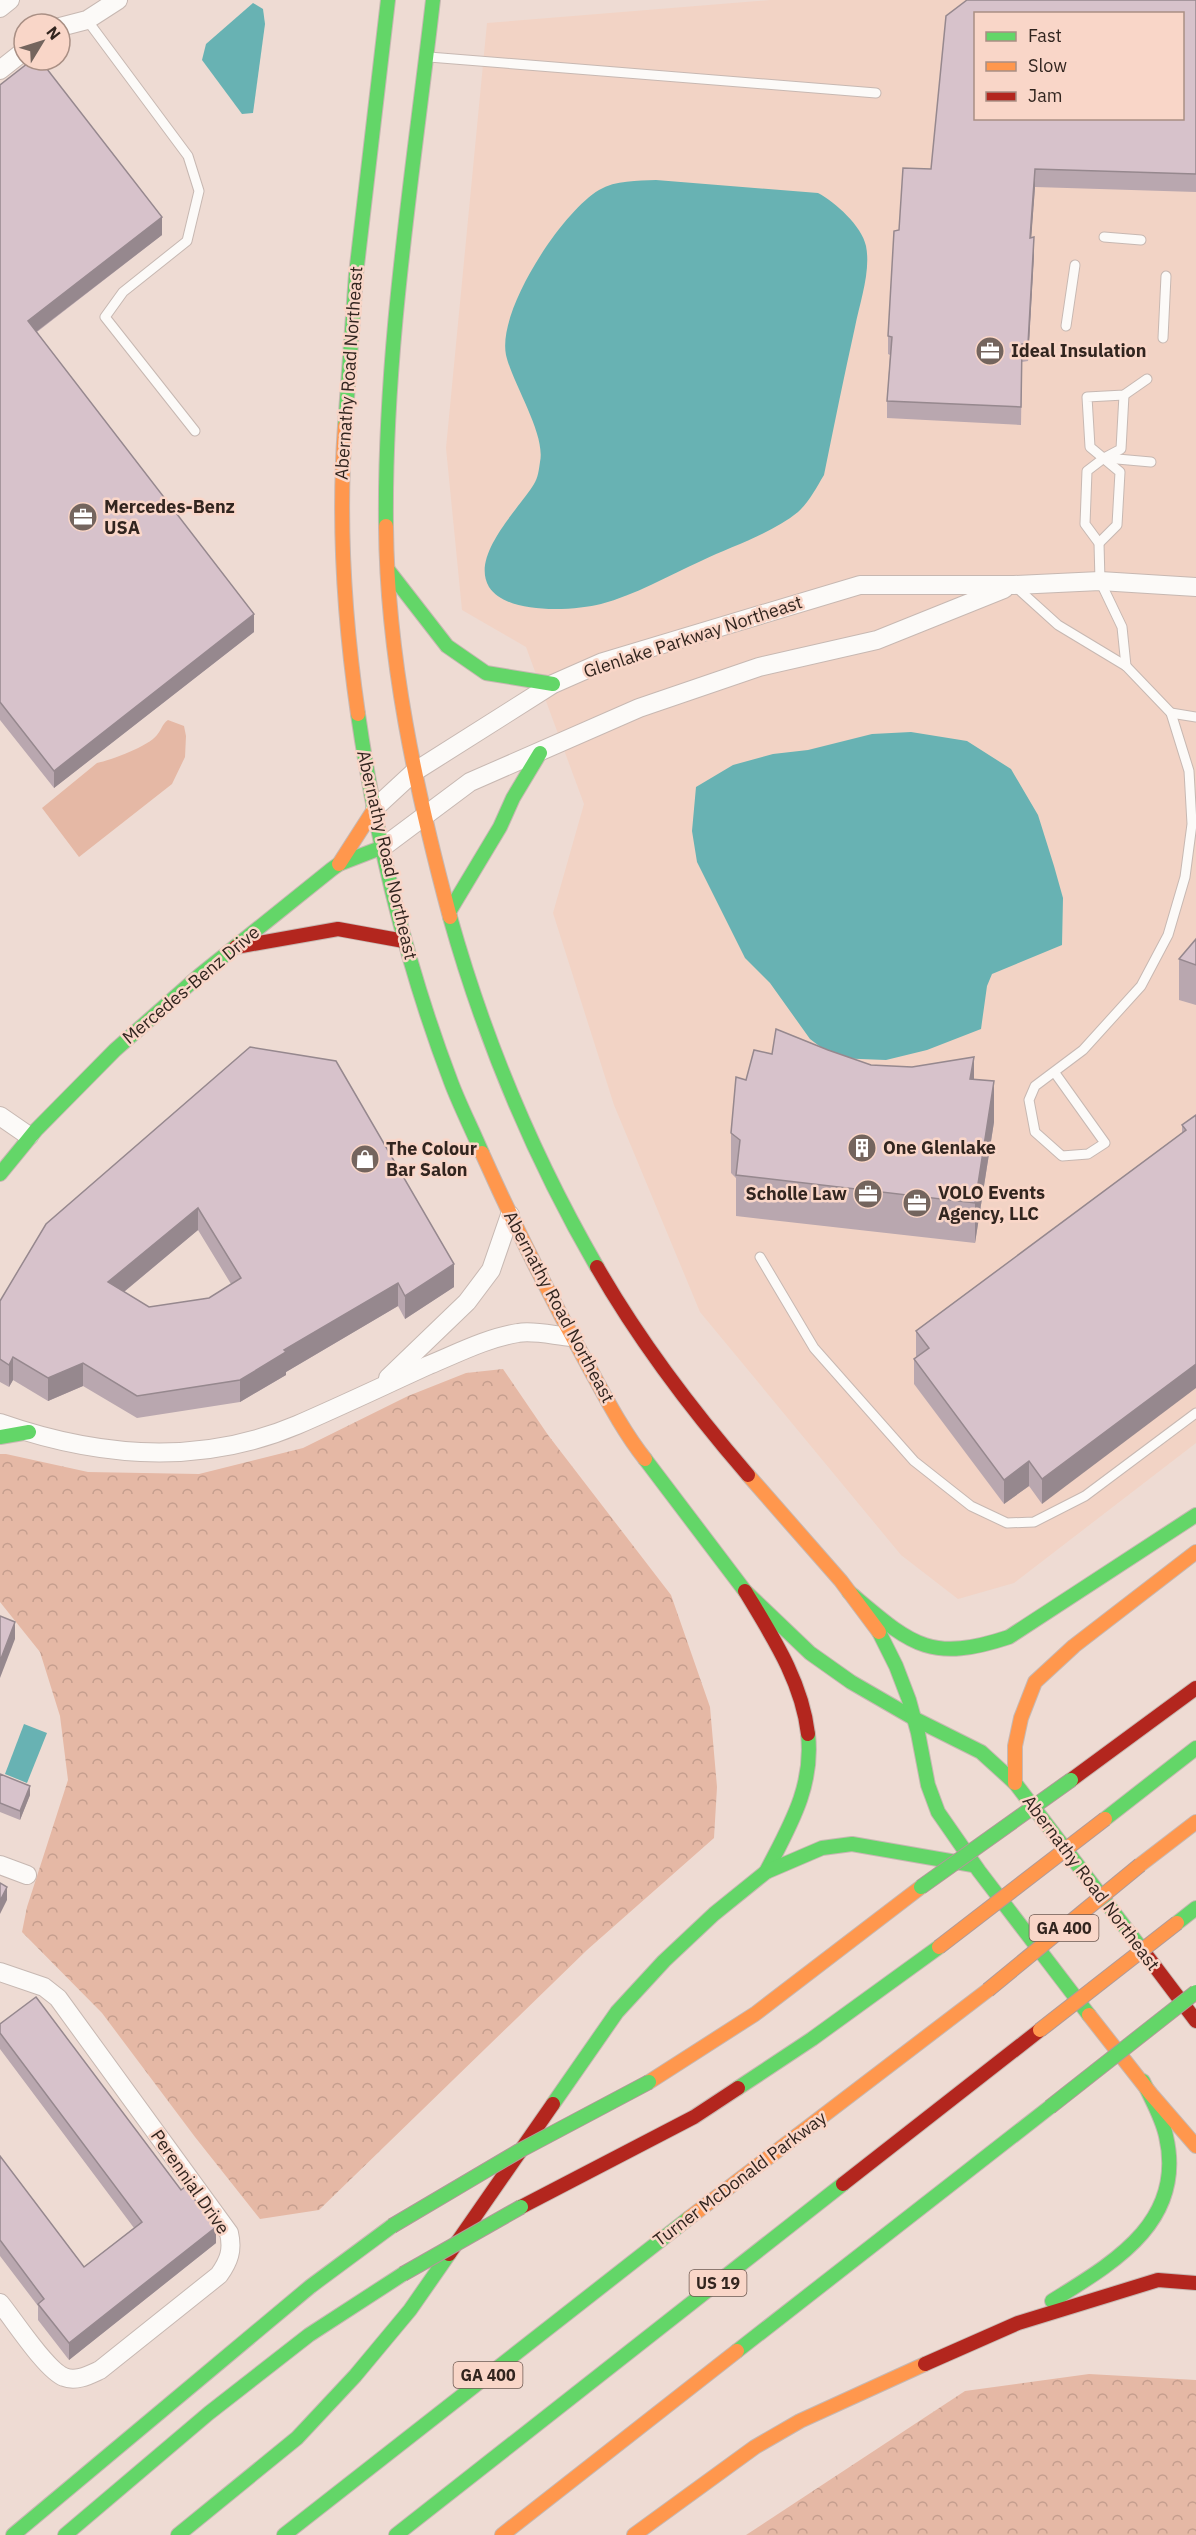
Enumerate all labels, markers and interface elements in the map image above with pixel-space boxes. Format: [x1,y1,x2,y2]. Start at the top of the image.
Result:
north arrow [12,12,72,72]
legend [974,12,1184,120]
text: N [42,22,65,43]
text: Fast [1028,24,1062,47]
text: Slow [1028,54,1067,77]
text: Jam [1028,84,1063,107]
street label: Abernathy Road Northeast [330,265,367,481]
office icon: Ideal Insulation [974,335,1006,367]
place label: Ideal Insulation [1011,339,1147,362]
place label: Mercedes-Benz USA [104,495,235,539]
office icon: Mercedes-Benz USA [67,501,99,533]
street label: Glenlake Parkway Northeast [581,590,805,683]
street label: Abernathy Road Northeast [352,748,423,962]
street label: Mercedes-Benz Drive [117,920,264,1049]
building icon: One Glenlake [846,1132,878,1164]
place label: One Glenlake [883,1136,996,1159]
place label: The Colour Bar Salon [386,1137,477,1181]
shop icon: The Colour Bar Salon [349,1143,381,1175]
office icon: Scholle Law [852,1178,884,1210]
place label: VOLO Events Agency, LLC [938,1181,1045,1225]
place label: Scholle Law [746,1182,847,1205]
office icon: VOLO Events Agency, LLC [901,1187,933,1219]
street label: Abernathy Road Northeast [499,1207,620,1407]
street label: Abernathy Road Northeast [1018,1790,1165,1975]
road number: GA 400 [1030,1915,1098,1941]
street label: Turner McDonald Parkway [649,2106,831,2251]
street label: Perennial Drive [146,2125,235,2238]
road number: US 19 [690,2270,746,2296]
road number: GA 400 [454,2362,522,2388]

